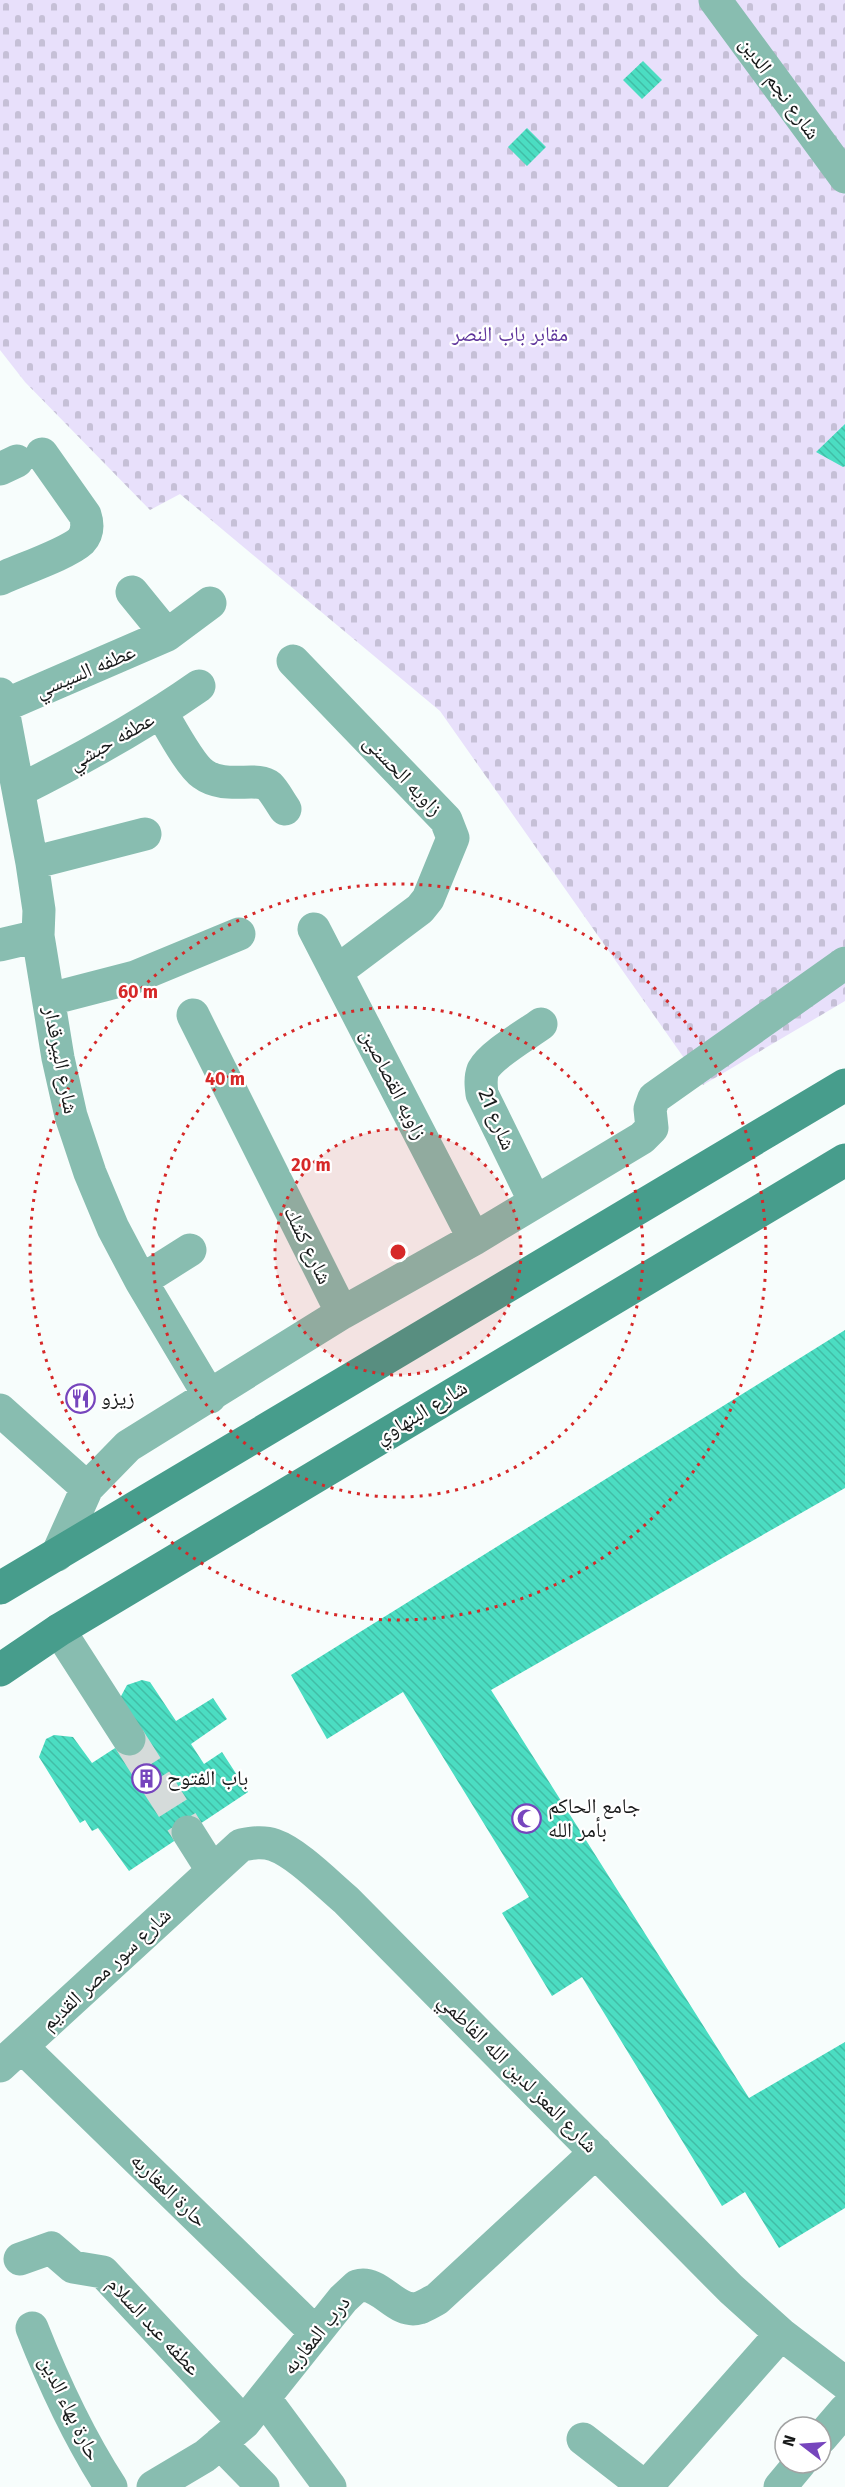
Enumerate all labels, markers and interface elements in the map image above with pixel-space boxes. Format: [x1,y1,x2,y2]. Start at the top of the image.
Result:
street label: شارع نجم الدين [733,31,826,145]
park label: مقابر باب النصر [451,321,568,347]
street label: عطفه السيسي [31,638,141,707]
street label: عطفه حبشي [63,706,161,779]
street label: زاويه الحسنى [358,729,448,821]
text: 60 m [118,981,158,1003]
street label: شارع البيرقدار [38,1003,84,1116]
street label: زاويه القصاصين [355,1024,433,1144]
text: 40 m [205,1068,245,1090]
street label: شارع 21 [472,1084,522,1154]
text: 20 m [291,1154,331,1176]
street label: شارع كشك [278,1202,338,1288]
centre of rings [388,1242,408,1262]
street label: شارع البنهاوي [370,1374,474,1453]
restaurant icon: زيزو [64,1382,96,1414]
place label: زيزو [101,1385,135,1411]
building icon: باب الفتوح [130,1762,162,1794]
place label: باب الفتوح [167,1765,248,1791]
place label: جامع الحاكم بأمر الله [548,1793,640,1843]
mosque icon: جامع الحاكم بأمر الله [511,1802,543,1834]
street label: شارع سور مصر القديم [35,1902,177,2037]
street label: شارع المعز لدين الله الفاطمي [430,1988,603,2161]
street label: حارة المغاربه [125,2147,213,2233]
street label: عطفه عبد السلام [101,2271,207,2382]
street label: درب المغاربه [276,2290,356,2380]
street label: حارة بهاء الدين [33,2351,107,2465]
north arrow [773,2415,833,2475]
text: N [778,2433,800,2449]

